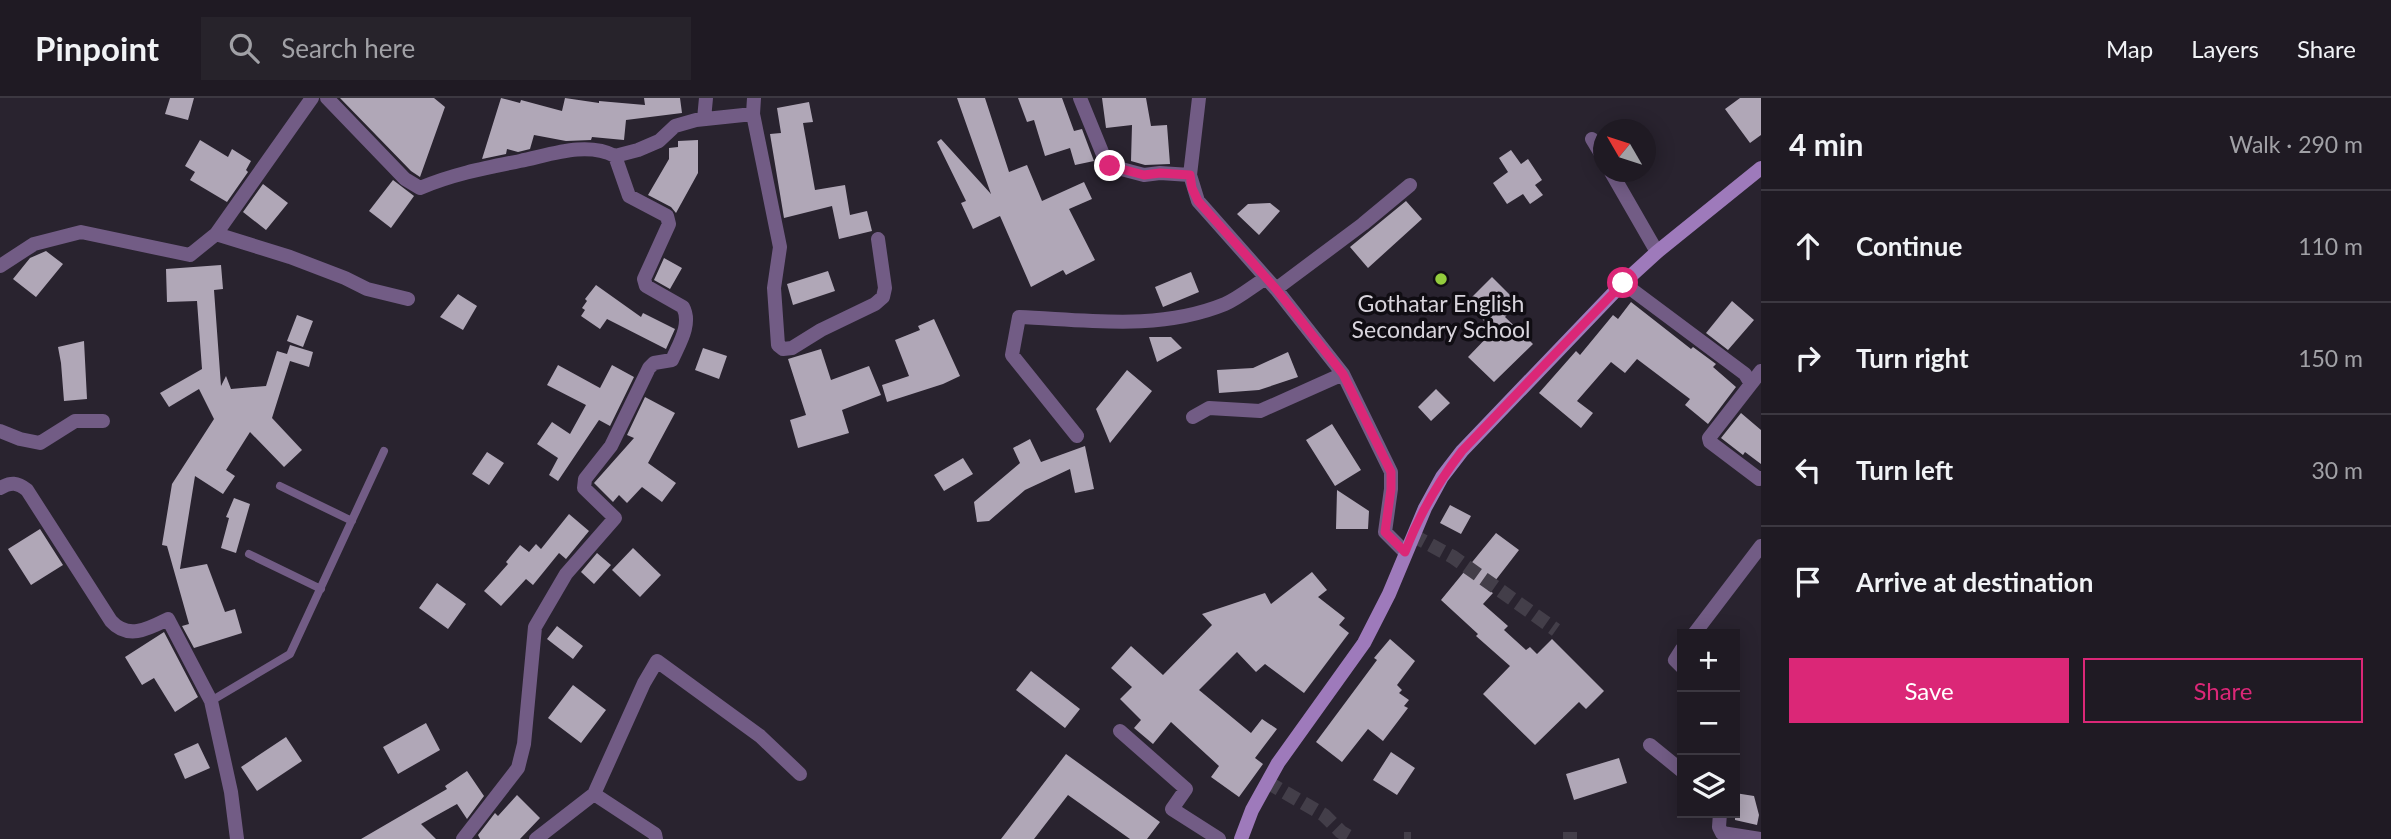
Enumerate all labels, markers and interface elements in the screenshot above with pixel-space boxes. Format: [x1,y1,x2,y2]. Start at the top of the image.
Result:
search box [201,17,691,80]
text: Pinpoint [35,28,159,68]
icon: search [225,29,263,67]
text: Search here [281,32,415,64]
text: Map [2106,34,2153,63]
text: Layers [2191,34,2259,63]
text: Share [2297,34,2356,63]
north arrow [1593,119,1656,182]
text: 4 min [1789,126,1863,162]
text: Walk · 290 m [2229,130,2363,158]
route end [1094,150,1125,181]
icon: ahead [1789,227,1827,265]
text: Continue [1856,230,1962,262]
text: 110 m [2298,232,2363,260]
route start [1607,267,1638,298]
marker: Gothatar English Secondary School [1433,271,1449,287]
place label: Gothatar English Secondary School [1352,289,1530,343]
icon: right [1789,339,1827,377]
text: Turn right [1856,342,1969,374]
text: 150 m [2298,344,2363,372]
icon: left [1789,451,1827,489]
text: Turn left [1856,454,1953,486]
text: 30 m [2312,456,2363,484]
icon: arrive [1789,563,1827,601]
text: Arrive at destination [1856,566,2093,598]
map controls [1677,629,1740,818]
button: + [1677,629,1740,692]
button: Save [1789,658,2069,723]
button: Share [2083,658,2363,723]
button: − [1677,692,1740,755]
button: layers [1677,755,1740,818]

